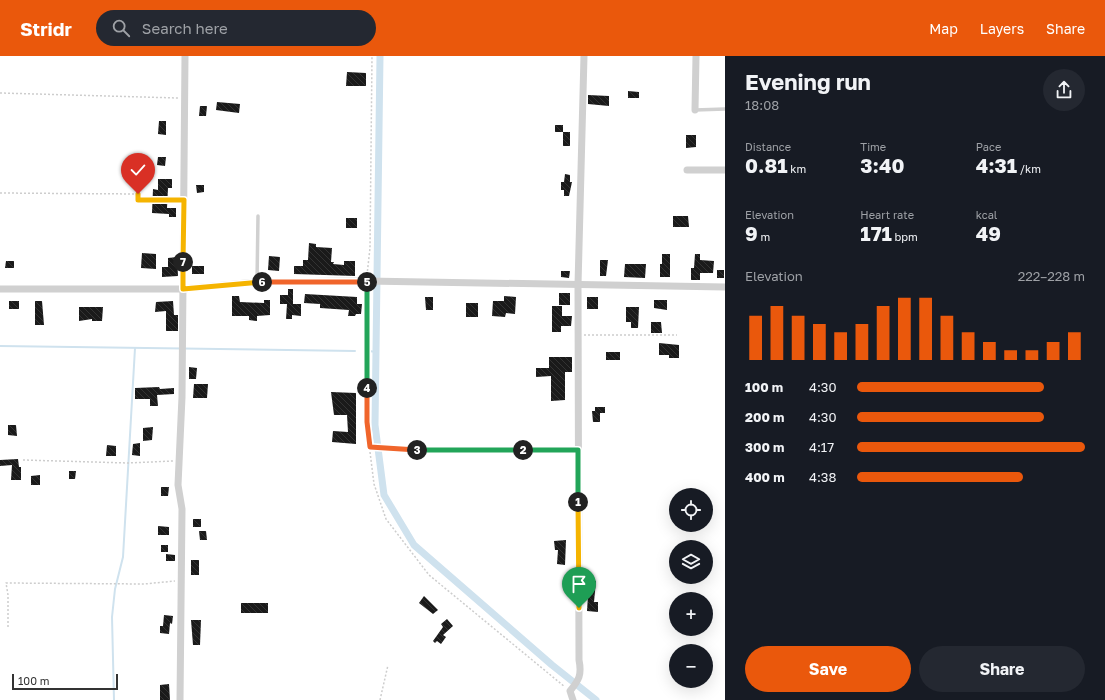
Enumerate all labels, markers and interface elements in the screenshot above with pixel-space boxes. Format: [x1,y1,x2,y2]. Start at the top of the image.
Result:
search box [96,10,376,46]
text: Stridr [20,17,72,40]
icon: search [110,17,132,39]
text: Search here [142,19,228,37]
text: Map [929,20,958,37]
text: Layers [980,20,1024,37]
text: Share [1046,20,1085,37]
text: Evening run [745,68,871,95]
button: share [1043,69,1085,111]
text: 18:08 [745,97,779,113]
text: Distance [745,140,791,153]
text: Time [860,140,886,153]
text: Pace [976,140,1001,153]
pin [121,153,155,194]
text: 0.81 [745,153,788,177]
text: 3:40 [860,153,904,177]
text: 4:31 [976,153,1017,177]
icon: check [127,159,149,181]
text: km [788,162,806,175]
text: /km [1017,162,1041,175]
text: Elevation [745,208,794,221]
text: Heart rate [860,208,914,221]
text: kcal [976,208,997,221]
text: 9 [745,221,758,245]
text: 171 [860,221,892,245]
text: 49 [976,221,1001,245]
text: m [758,230,770,243]
text: bpm [892,230,918,243]
pin: 7 [173,252,193,272]
text: 7 [180,255,186,268]
text: Elevation [745,268,803,284]
text: 222–228 m [1018,268,1085,284]
pin: 6 [252,272,272,292]
pin: 5 [357,272,377,292]
text: 6 [259,275,266,288]
text: 5 [364,275,370,288]
pin: 4 [357,378,377,398]
text: 100 m [745,379,783,395]
text: 4:30 [809,379,837,395]
text: 4 [364,381,370,394]
text: 200 m [745,409,784,425]
text: 4:30 [809,409,837,425]
text: 300 m [745,439,784,455]
text: 4:17 [809,439,834,455]
pin: 3 [407,440,427,460]
pin: 2 [513,440,533,460]
text: 3 [414,443,420,456]
text: 2 [520,443,526,456]
text: 400 m [745,469,785,485]
text: 4:38 [809,469,836,485]
map controls [669,488,713,688]
button: locate [669,488,713,532]
pin: 1 [568,492,588,512]
text: 1 [575,495,581,508]
button: layers [669,540,713,584]
pin [562,567,596,608]
icon: arrive [568,573,590,595]
button: + [669,592,713,636]
button: − [669,644,713,688]
button: Save [745,646,911,692]
button: Share [919,646,1085,692]
scale bar [12,672,118,691]
text: 100 m [18,674,49,687]

